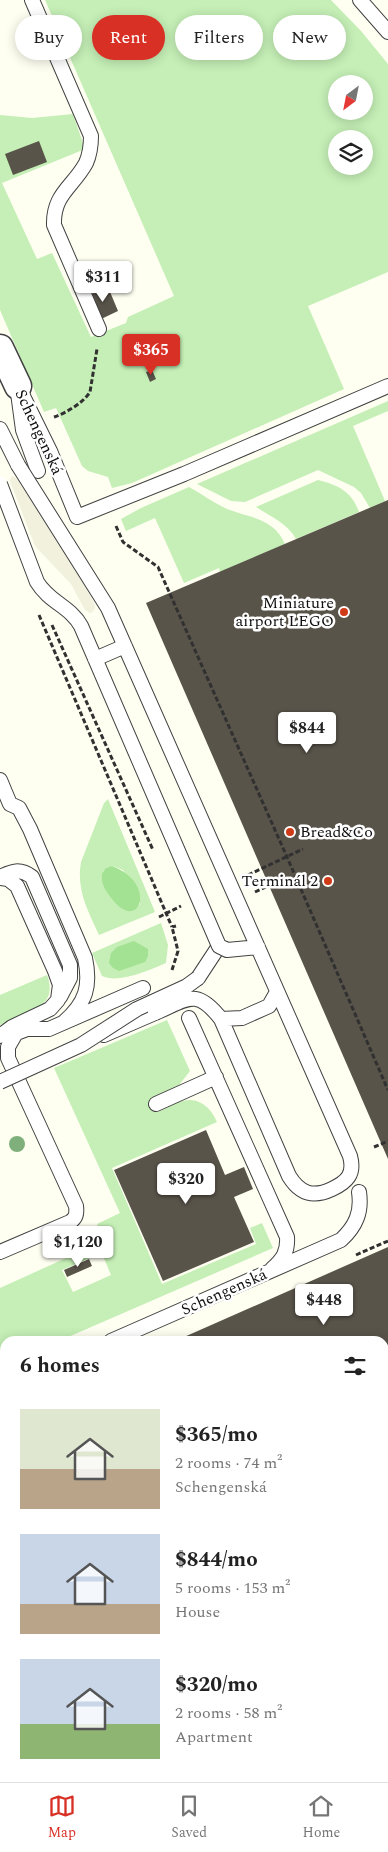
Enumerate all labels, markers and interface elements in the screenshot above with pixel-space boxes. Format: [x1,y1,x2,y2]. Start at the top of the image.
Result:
chip: Buy [15,15,82,60]
chip: Rent [92,15,165,60]
chip: Filters [175,15,263,60]
chip: New [273,15,346,60]
north arrow [328,75,372,120]
map controls [328,75,373,175]
button: layers [328,130,373,175]
pin: $311 [73,260,133,303]
text: $311 [85,265,121,289]
pin: $365 [121,334,181,376]
text: $365 [133,338,169,362]
street label: Schengenská [9,385,69,479]
place label: Miniature airport LEGO [235,591,334,633]
marker: Miniature airport LEGO [338,606,350,618]
pin: $844 [277,712,337,754]
text: $844 [289,716,325,740]
place label: Bread&Co [300,820,373,844]
marker: Bread&Co [284,826,296,838]
place label: Terminál 2 [242,869,318,893]
marker: Terminál 2 [322,875,334,887]
pin: $320 [156,1162,216,1205]
text: $320 [168,1167,204,1191]
pin: $1,120 [37,1226,119,1268]
text: $1,120 [53,1230,103,1254]
street label: Schengenská [177,1262,271,1322]
pin: $448 [294,1284,354,1326]
text: $448 [306,1288,342,1312]
text: 6 homes [20,1350,100,1382]
icon: filters [341,1352,369,1380]
text: $365/mo [175,1419,258,1451]
icon: home [60,1429,120,1489]
text: 2 rooms · 74 m² [175,1451,282,1475]
text: Schengenská [175,1475,267,1499]
text: $844/mo [175,1544,258,1576]
icon: home [60,1554,120,1614]
text: 5 rooms · 153 m² [175,1576,290,1600]
text: House [175,1600,220,1624]
text: $320/mo [175,1669,258,1701]
icon: home [60,1679,120,1739]
text: 2 rooms · 58 m² [175,1701,282,1725]
text: Apartment [175,1725,253,1749]
tab: Map [48,1792,76,1843]
tab: Saved [171,1792,207,1843]
tab: Home [303,1792,340,1843]

